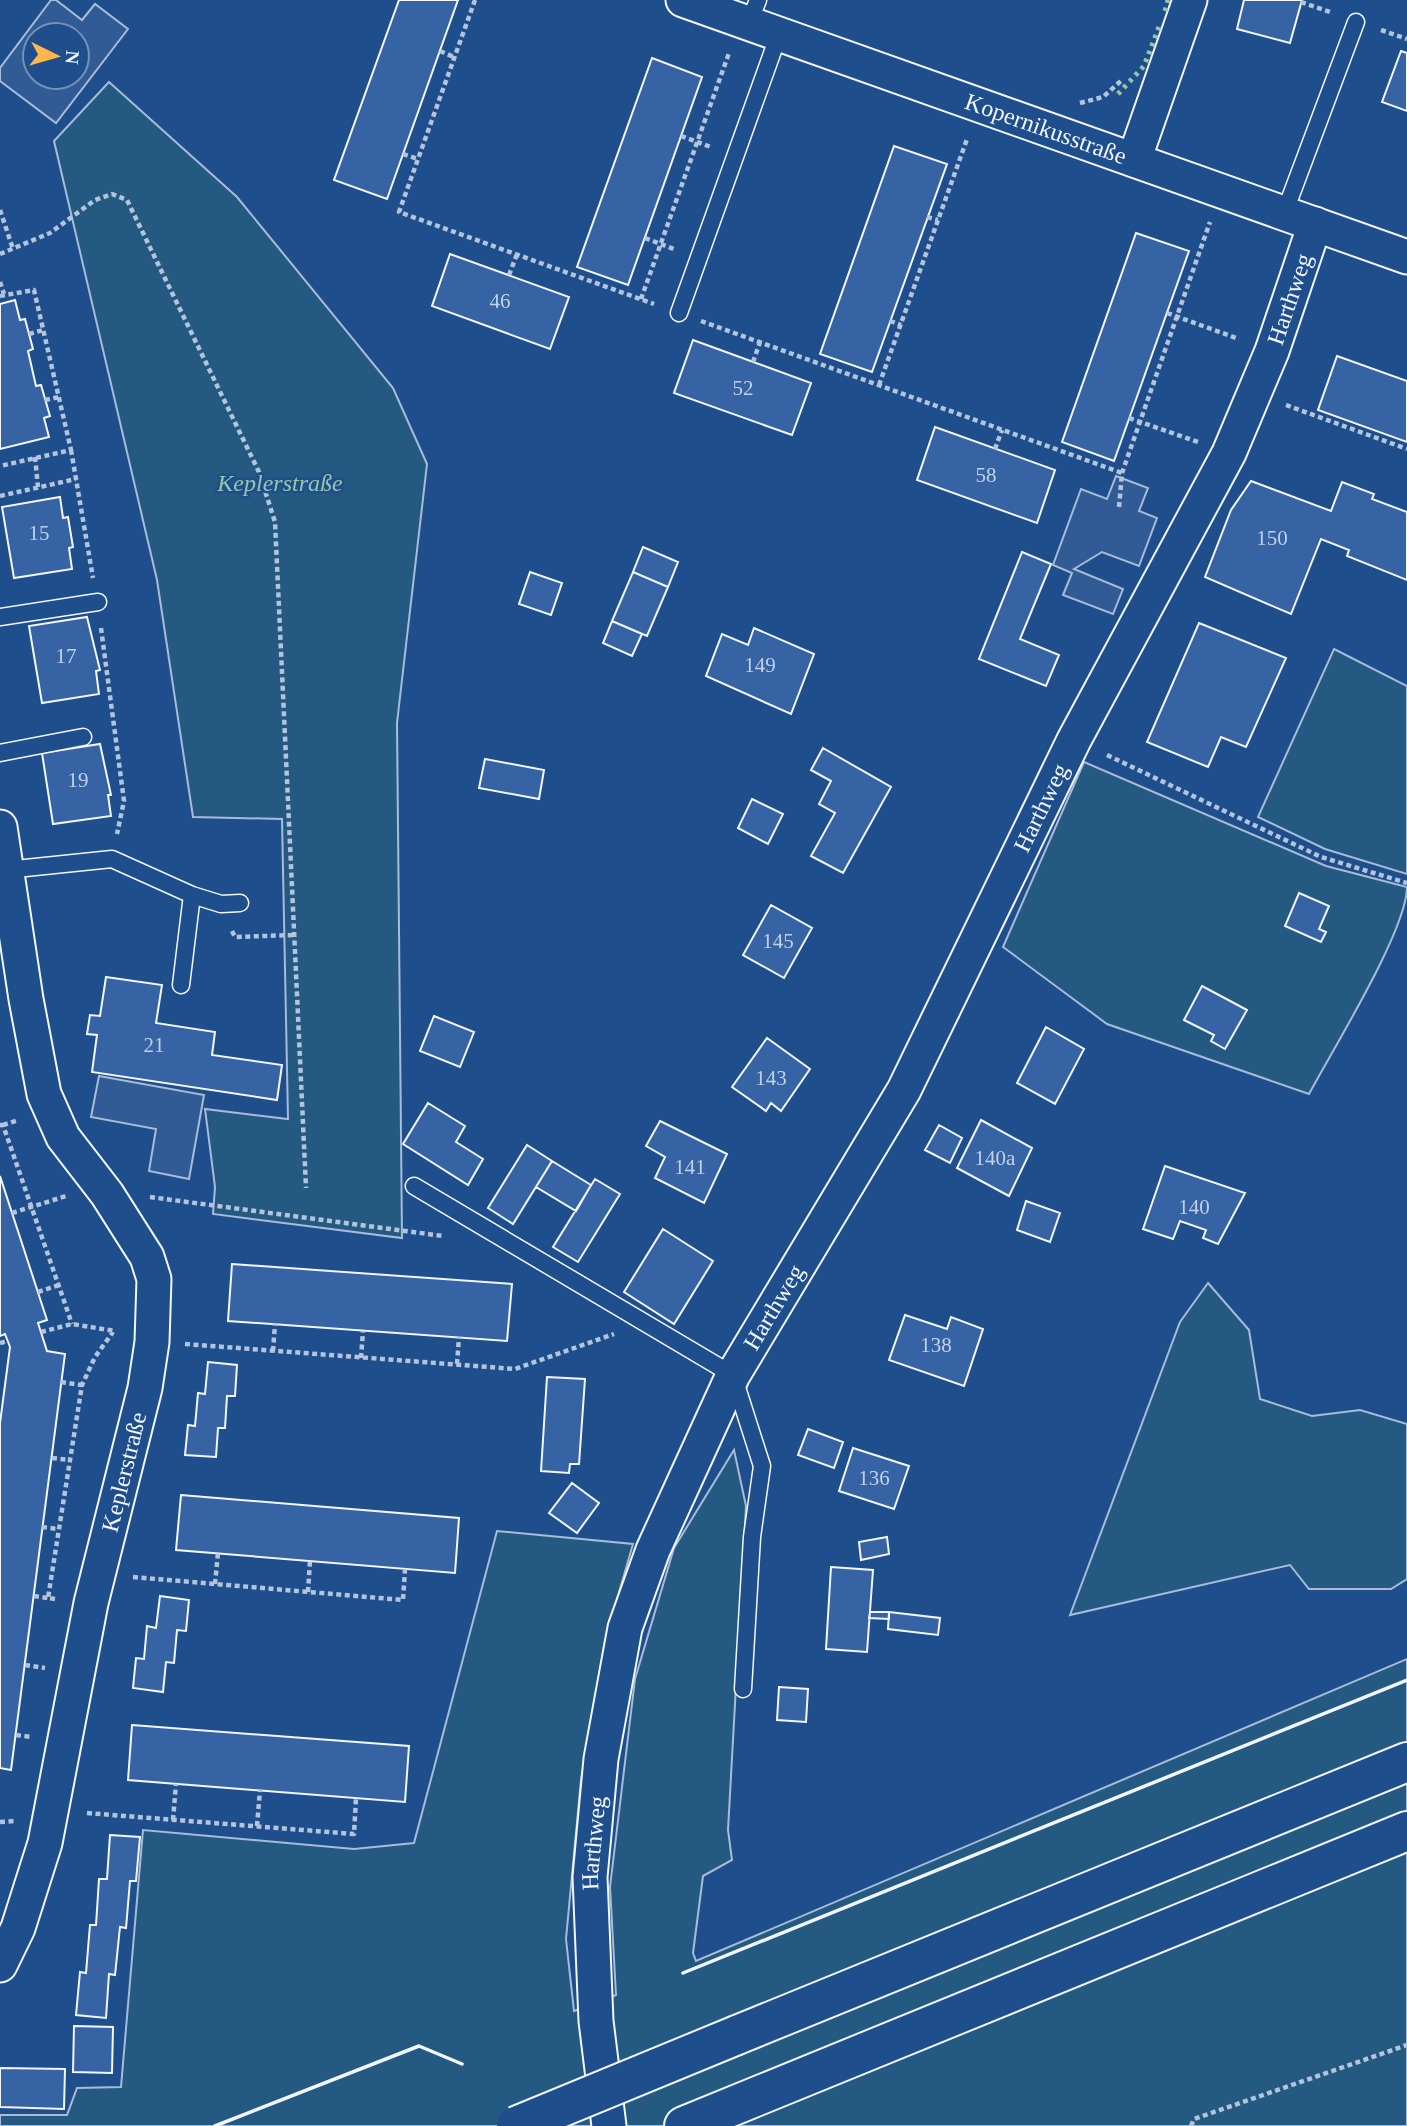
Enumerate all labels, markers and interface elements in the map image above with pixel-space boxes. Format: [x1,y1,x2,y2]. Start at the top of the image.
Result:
north arrow [21,21,91,91]
text: N [61,50,83,65]
street label: Kopernikusstraße [962,88,1130,169]
street label: Harthweg [1262,250,1317,348]
house number: 46 [490,289,511,313]
house number: 52 [733,376,754,400]
house number: 58 [976,463,997,487]
park label: Keplerstraße [216,470,343,496]
house number: 15 [29,521,50,545]
house number: 150 [1256,526,1288,550]
house number: 17 [56,644,77,668]
house number: 149 [744,653,776,677]
street label: Harthweg [1009,760,1073,856]
house number: 19 [68,768,89,792]
house number: 145 [762,929,794,953]
house number: 21 [144,1033,165,1057]
house number: 143 [755,1066,787,1090]
house number: 140a [975,1146,1016,1170]
house number: 141 [674,1155,706,1179]
house number: 140 [1178,1195,1210,1219]
street label: Harthweg [738,1260,809,1354]
house number: 138 [920,1333,952,1357]
street label: Keplerstraße [97,1409,151,1535]
house number: 136 [858,1466,890,1490]
street label: Harthweg [577,1795,611,1891]

